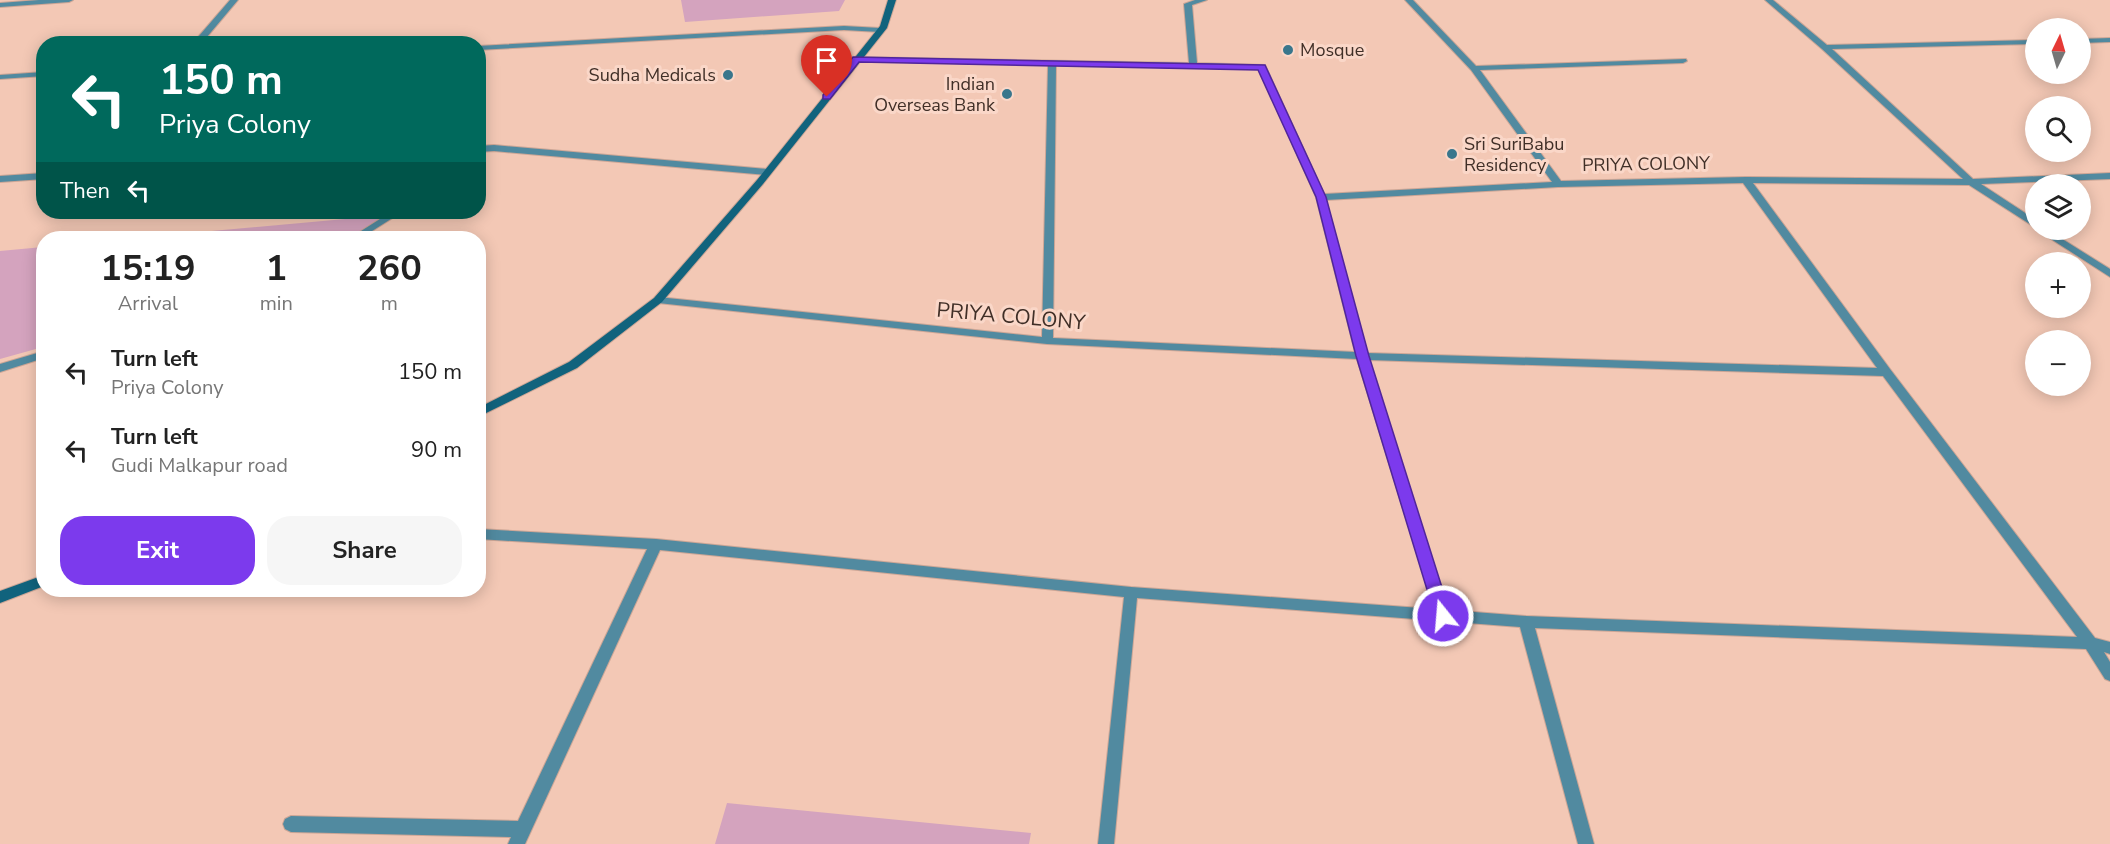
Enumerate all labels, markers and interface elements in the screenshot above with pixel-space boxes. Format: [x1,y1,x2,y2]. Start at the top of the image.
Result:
north arrow [2025,18,2091,84]
map controls [2025,18,2091,396]
pin [801,35,852,97]
place label: Mosque [1300,38,1364,62]
marker: Mosque [1281,43,1295,57]
icon: arrive [810,44,843,77]
text: 150 m [159,52,283,109]
icon: left [60,60,138,138]
place label: Sudha Medicals [589,63,716,87]
marker: Sudha Medicals [721,68,735,82]
place label: Indian Overseas Bank [874,72,996,117]
marker: Indian Overseas Bank [1000,87,1014,101]
button: search [2025,96,2091,162]
text: Priya Colony [159,106,311,143]
place label: Sri SuriBabu Residency [1464,132,1564,177]
marker: Sri SuriBabu Residency [1445,147,1459,161]
street label: PRIYA COLONY [1582,151,1710,177]
icon: left [122,174,155,207]
button: layers [2025,174,2091,240]
text: Then [60,176,110,206]
text: 15:19 [100,244,196,293]
text: 1 [265,244,287,293]
text: 260 [357,244,422,293]
button: + [2025,252,2091,318]
text: Arrival [118,290,178,317]
text: min [260,290,293,317]
text: m [381,290,398,317]
street label: PRIYA COLONY [935,296,1087,336]
button: − [2025,330,2091,396]
text: Turn left [111,344,198,374]
icon: left [60,356,93,389]
text: 150 m [398,357,462,387]
text: Priya Colony [111,374,223,401]
text: Turn left [111,422,198,452]
icon: left [60,434,93,467]
text: 90 m [411,435,462,465]
text: Gudi Malkapur road [111,452,288,479]
button: Exit [60,516,255,585]
button: Share [267,516,462,585]
position arrow [1411,584,1475,648]

